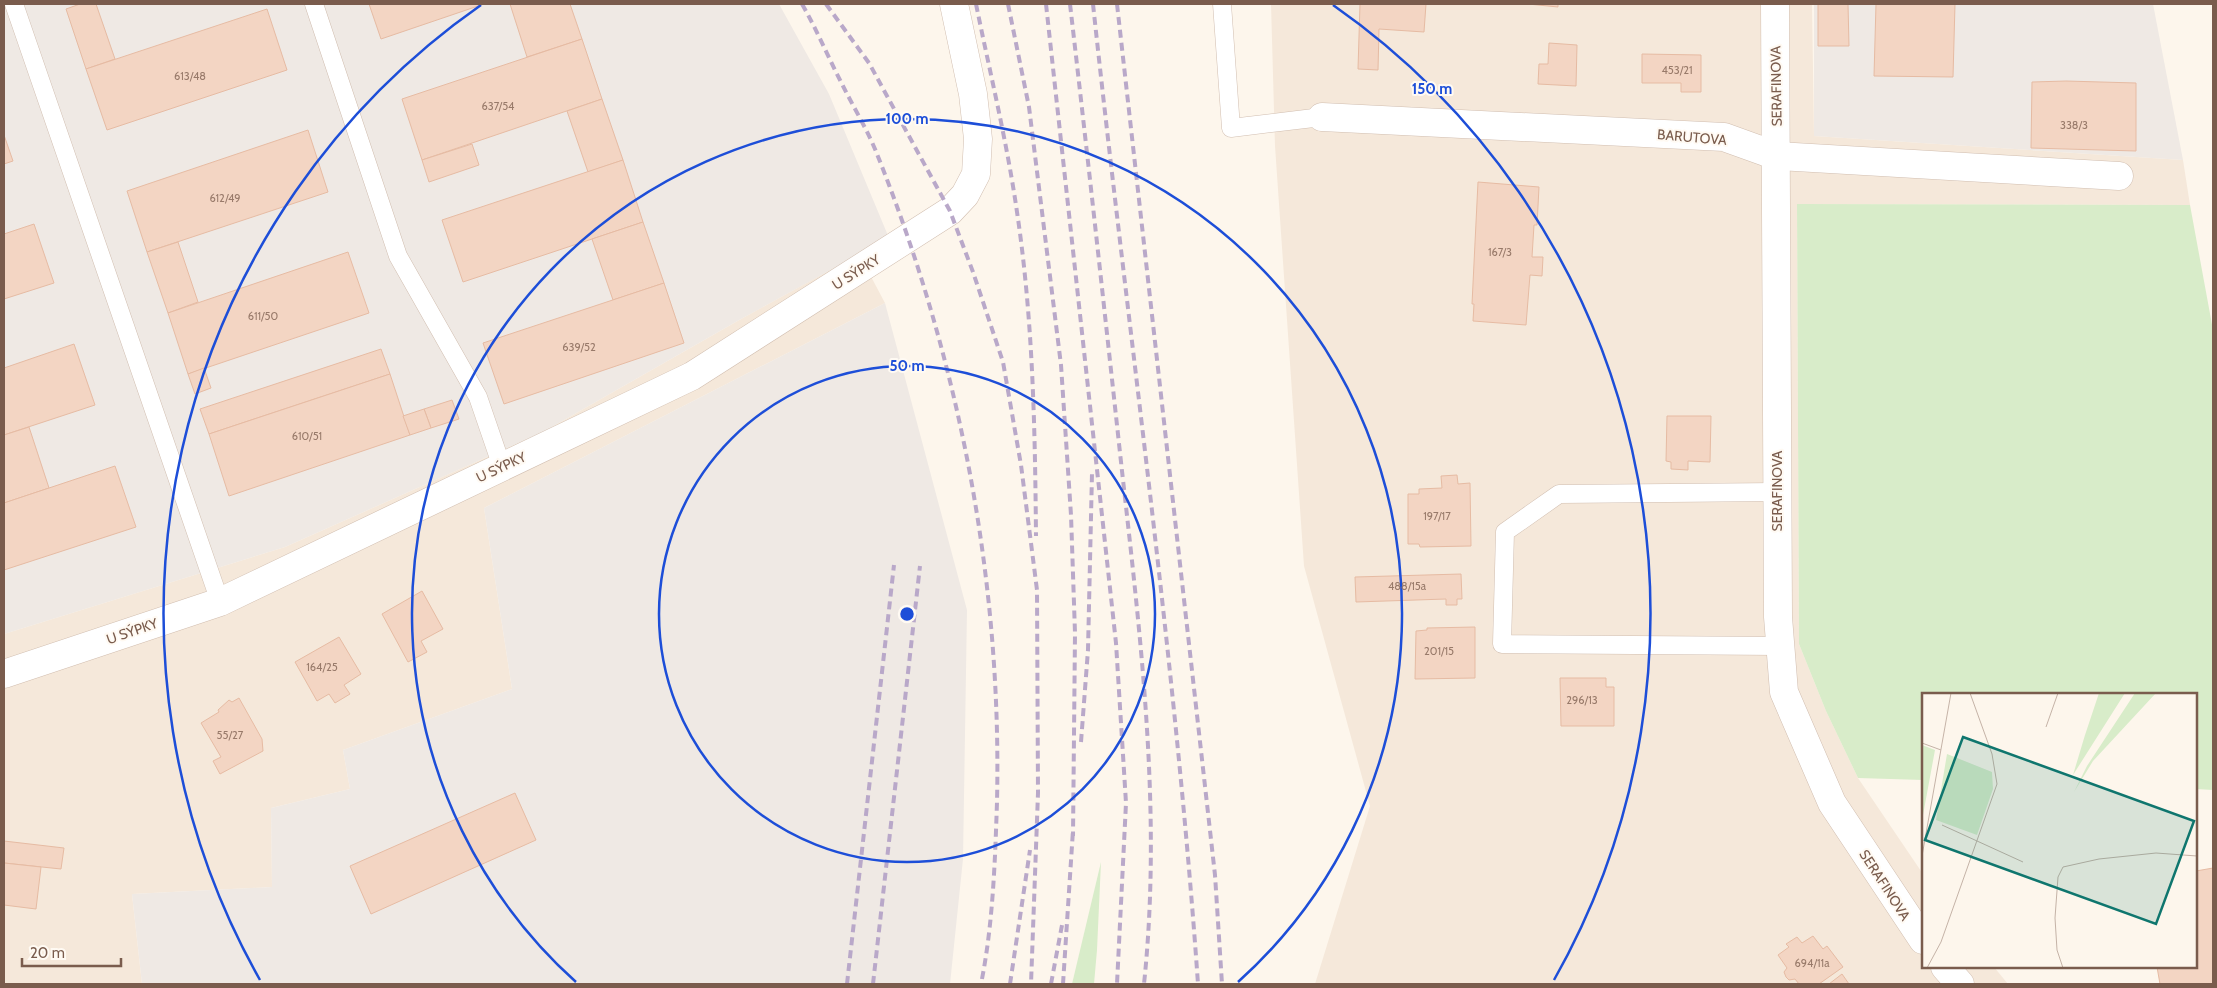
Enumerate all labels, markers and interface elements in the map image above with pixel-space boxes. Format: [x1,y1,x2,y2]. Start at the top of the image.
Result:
street label: SERAFINOVA [1766,45,1786,127]
house number: 453/21 [1661,63,1693,77]
house number: 613/48 [174,69,206,83]
text: 150 m [1412,80,1452,98]
house number: 637/54 [482,99,515,113]
text: 100 m [885,110,929,128]
house number: 338/3 [2060,118,2088,132]
street label: BARUTOVA [1656,125,1728,149]
house number: 612/49 [209,191,241,205]
house number: 167/3 [1488,245,1512,259]
street label: U SÝPKY [829,250,884,294]
house number: 611/50 [248,309,279,323]
house number: 639/52 [562,340,596,354]
text: 50 m [889,357,925,375]
house number: 610/51 [292,429,322,443]
street label: U SÝPKY [473,447,530,486]
street label: SERAFINOVA [1768,450,1786,531]
house number: 197/17 [1423,509,1451,523]
house number: 488/15a [1388,579,1427,593]
centre of rings [898,605,916,623]
street label: U SÝPKY [104,613,161,648]
house number: 201/15 [1424,644,1454,658]
house number: 164/25 [306,660,338,674]
house number: 296/13 [1566,693,1598,707]
inset map [1922,693,2197,968]
house number: 55/27 [217,728,244,742]
street label: SERAFINOVA [1855,846,1915,924]
scale bar [22,936,121,968]
text: 20 m [30,944,65,962]
house number: 694/11a [1795,956,1830,970]

